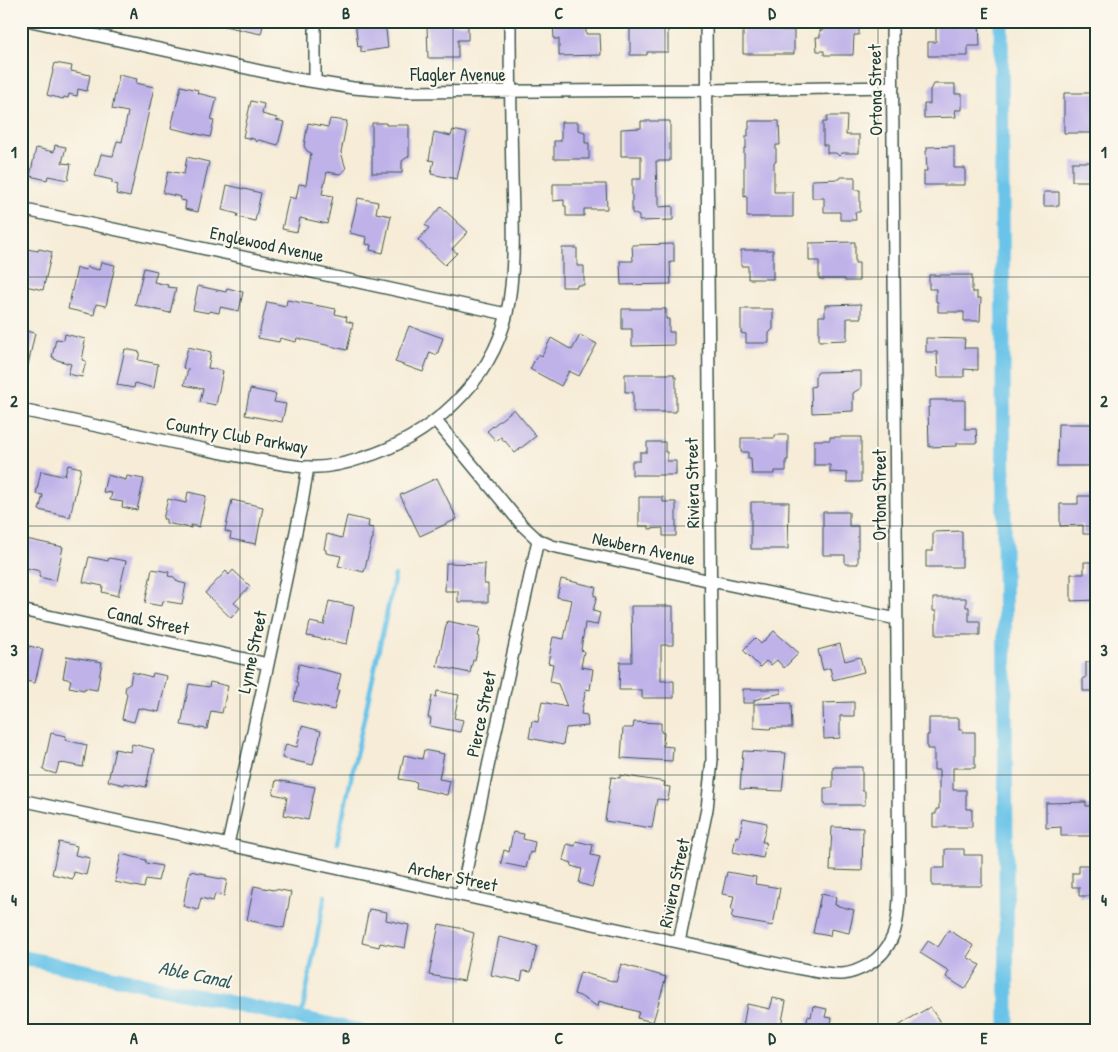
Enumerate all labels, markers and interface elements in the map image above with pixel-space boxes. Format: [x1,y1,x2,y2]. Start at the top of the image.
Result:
text: A [130,2,138,24]
text: B [342,2,350,24]
text: C [555,2,564,24]
text: D [768,2,776,24]
text: E [980,2,988,24]
street label: Ortona Street [862,43,888,136]
street label: Flagler Avenue [409,62,506,87]
text: 1 [11,141,17,163]
text: 1 [1101,141,1107,163]
street label: Englewood Avenue [208,220,326,268]
text: 2 [10,390,18,412]
text: 2 [1100,390,1108,412]
street label: Country Club Parkway [164,410,310,460]
street label: Riviera Street [679,437,705,529]
street label: Ortona Street [867,448,892,541]
street label: Newbern Avenue [590,525,698,571]
street label: Canal Street [105,599,192,641]
street label: Lynne Street [231,608,273,696]
text: 3 [10,639,18,661]
text: 3 [1100,639,1108,661]
street label: Pierce Street [460,668,502,759]
street label: Riviera Street [652,835,696,930]
street label: Archer Street [406,854,501,898]
text: 4 [11,889,17,911]
text: 4 [1101,889,1107,911]
water label: Able Canal [157,954,234,995]
text: A [130,1027,138,1049]
text: B [342,1027,350,1049]
text: C [555,1027,564,1049]
text: D [768,1027,776,1049]
text: E [980,1027,988,1049]

